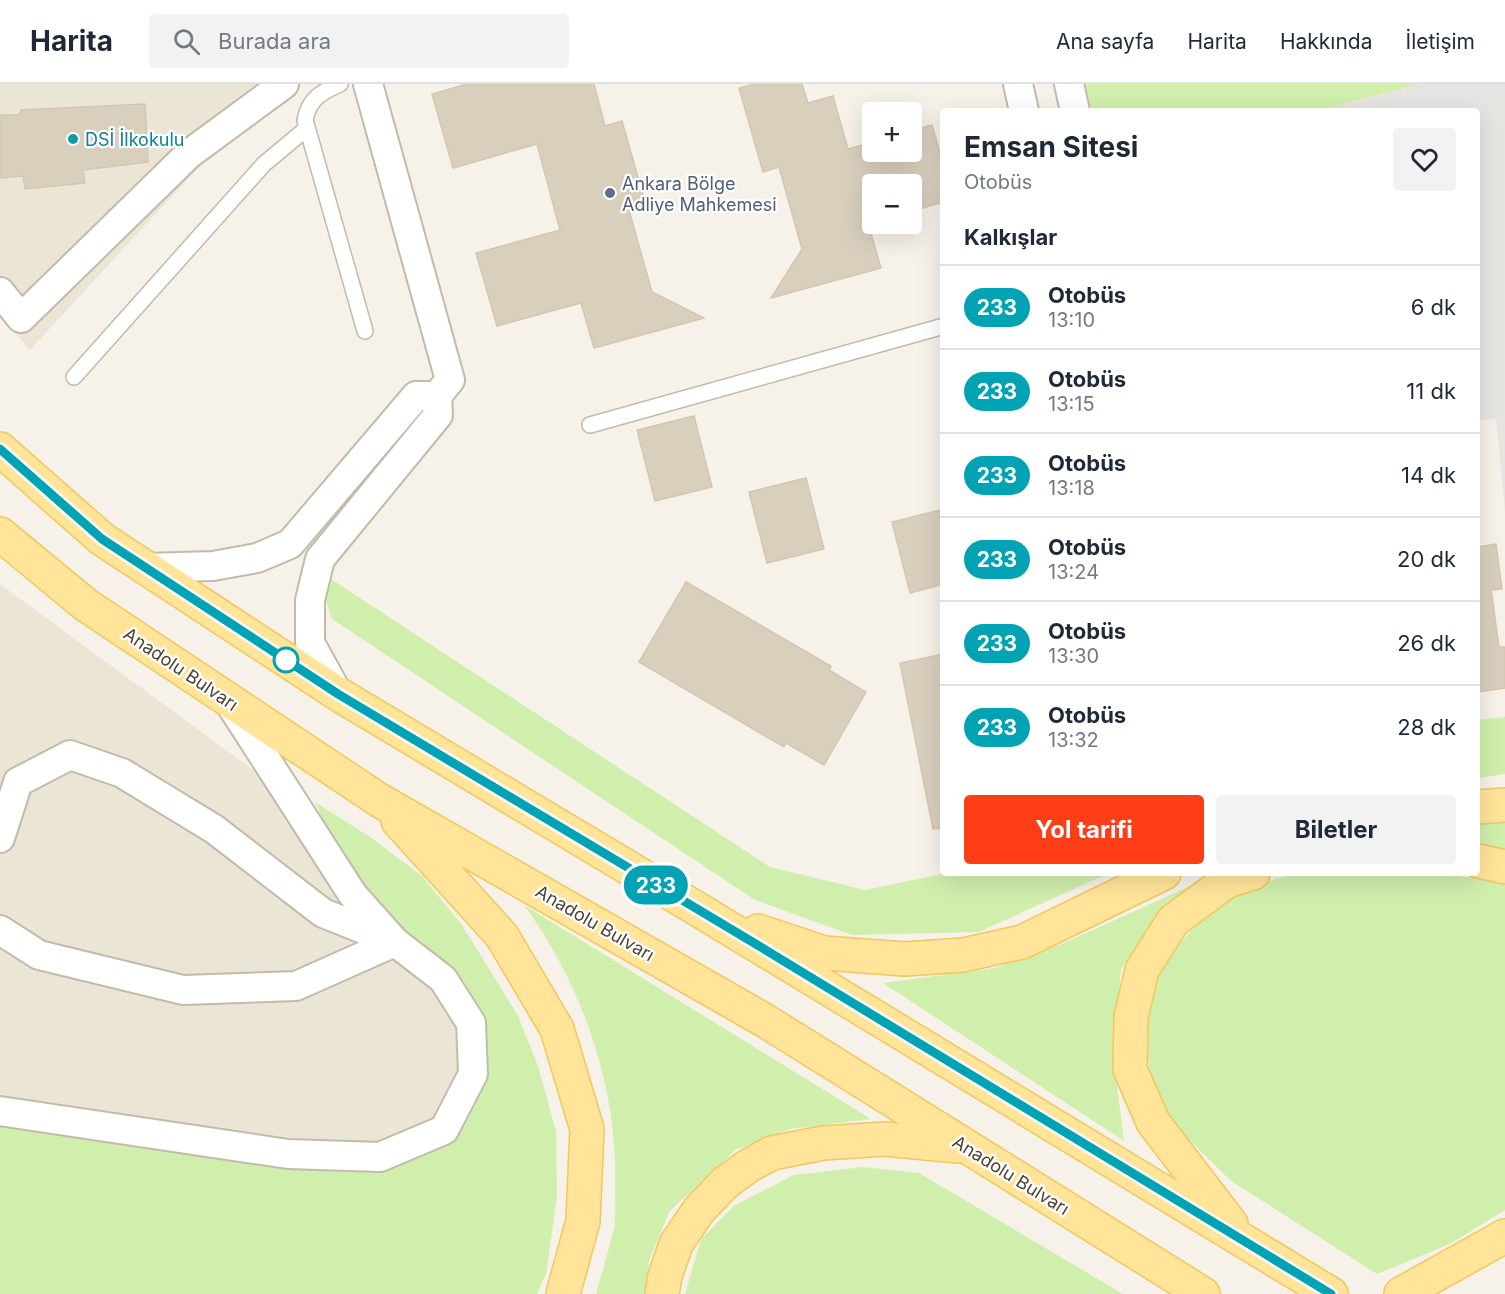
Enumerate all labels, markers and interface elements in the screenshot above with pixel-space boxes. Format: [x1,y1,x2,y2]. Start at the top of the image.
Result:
search box [149,14,569,68]
text: Harita [30,24,113,58]
icon: search [170,25,203,58]
text: Burada ara [218,28,331,54]
text: Ana sayfa [1056,29,1154,54]
text: Harita [1187,29,1247,54]
text: Hakkında [1280,29,1373,54]
text: İletişim [1406,29,1475,54]
map controls [862,102,922,234]
button: + [862,102,922,162]
place label: DSİ İlkokulu [85,128,184,150]
button: heart [1393,128,1456,191]
text: Emsan Sitesi [964,130,1138,164]
marker: DSİ İlkokulu [66,132,80,146]
text: Otobüs [964,170,1032,194]
place label: Ankara Bölge Adliye Mahkemesi [622,173,777,215]
button: − [862,174,922,234]
marker: Ankara Bölge Adliye Mahkemesi [603,186,617,200]
text: Kalkışlar [964,224,1057,250]
text: Otobüs [1048,282,1126,308]
text: 6 dk [1411,294,1456,320]
text: 233 [977,295,1017,320]
text: 13:10 [1048,308,1095,332]
text: Otobüs [1048,366,1126,392]
text: 11 dk [1406,378,1456,404]
text: 233 [977,379,1017,404]
text: 13:15 [1048,392,1095,416]
text: Otobüs [1048,450,1126,476]
text: 14 dk [1401,462,1456,488]
text: 233 [977,463,1017,488]
text: 13:18 [1048,476,1095,500]
text: Otobüs [1048,534,1126,560]
text: 20 dk [1397,546,1456,572]
text: 233 [977,547,1017,572]
text: 13:24 [1048,560,1099,584]
text: Otobüs [1048,618,1126,644]
street label: Anadolu Bulvarı [120,623,242,715]
text: 26 dk [1397,630,1456,656]
text: 233 [977,631,1017,656]
text: 13:30 [1048,644,1099,668]
unlabelled marker [273,647,299,673]
text: Otobüs [1048,702,1126,728]
text: 28 dk [1397,714,1456,740]
text: 233 [977,715,1017,740]
text: 13:32 [1048,728,1099,752]
button: Yol tarifi [964,795,1204,864]
button: Biletler [1216,795,1456,864]
line badge: 233 [622,866,690,904]
text: 233 [636,873,676,898]
street label: Anadolu Bulvarı [532,881,658,965]
street label: Anadolu Bulvarı [949,1131,1073,1219]

